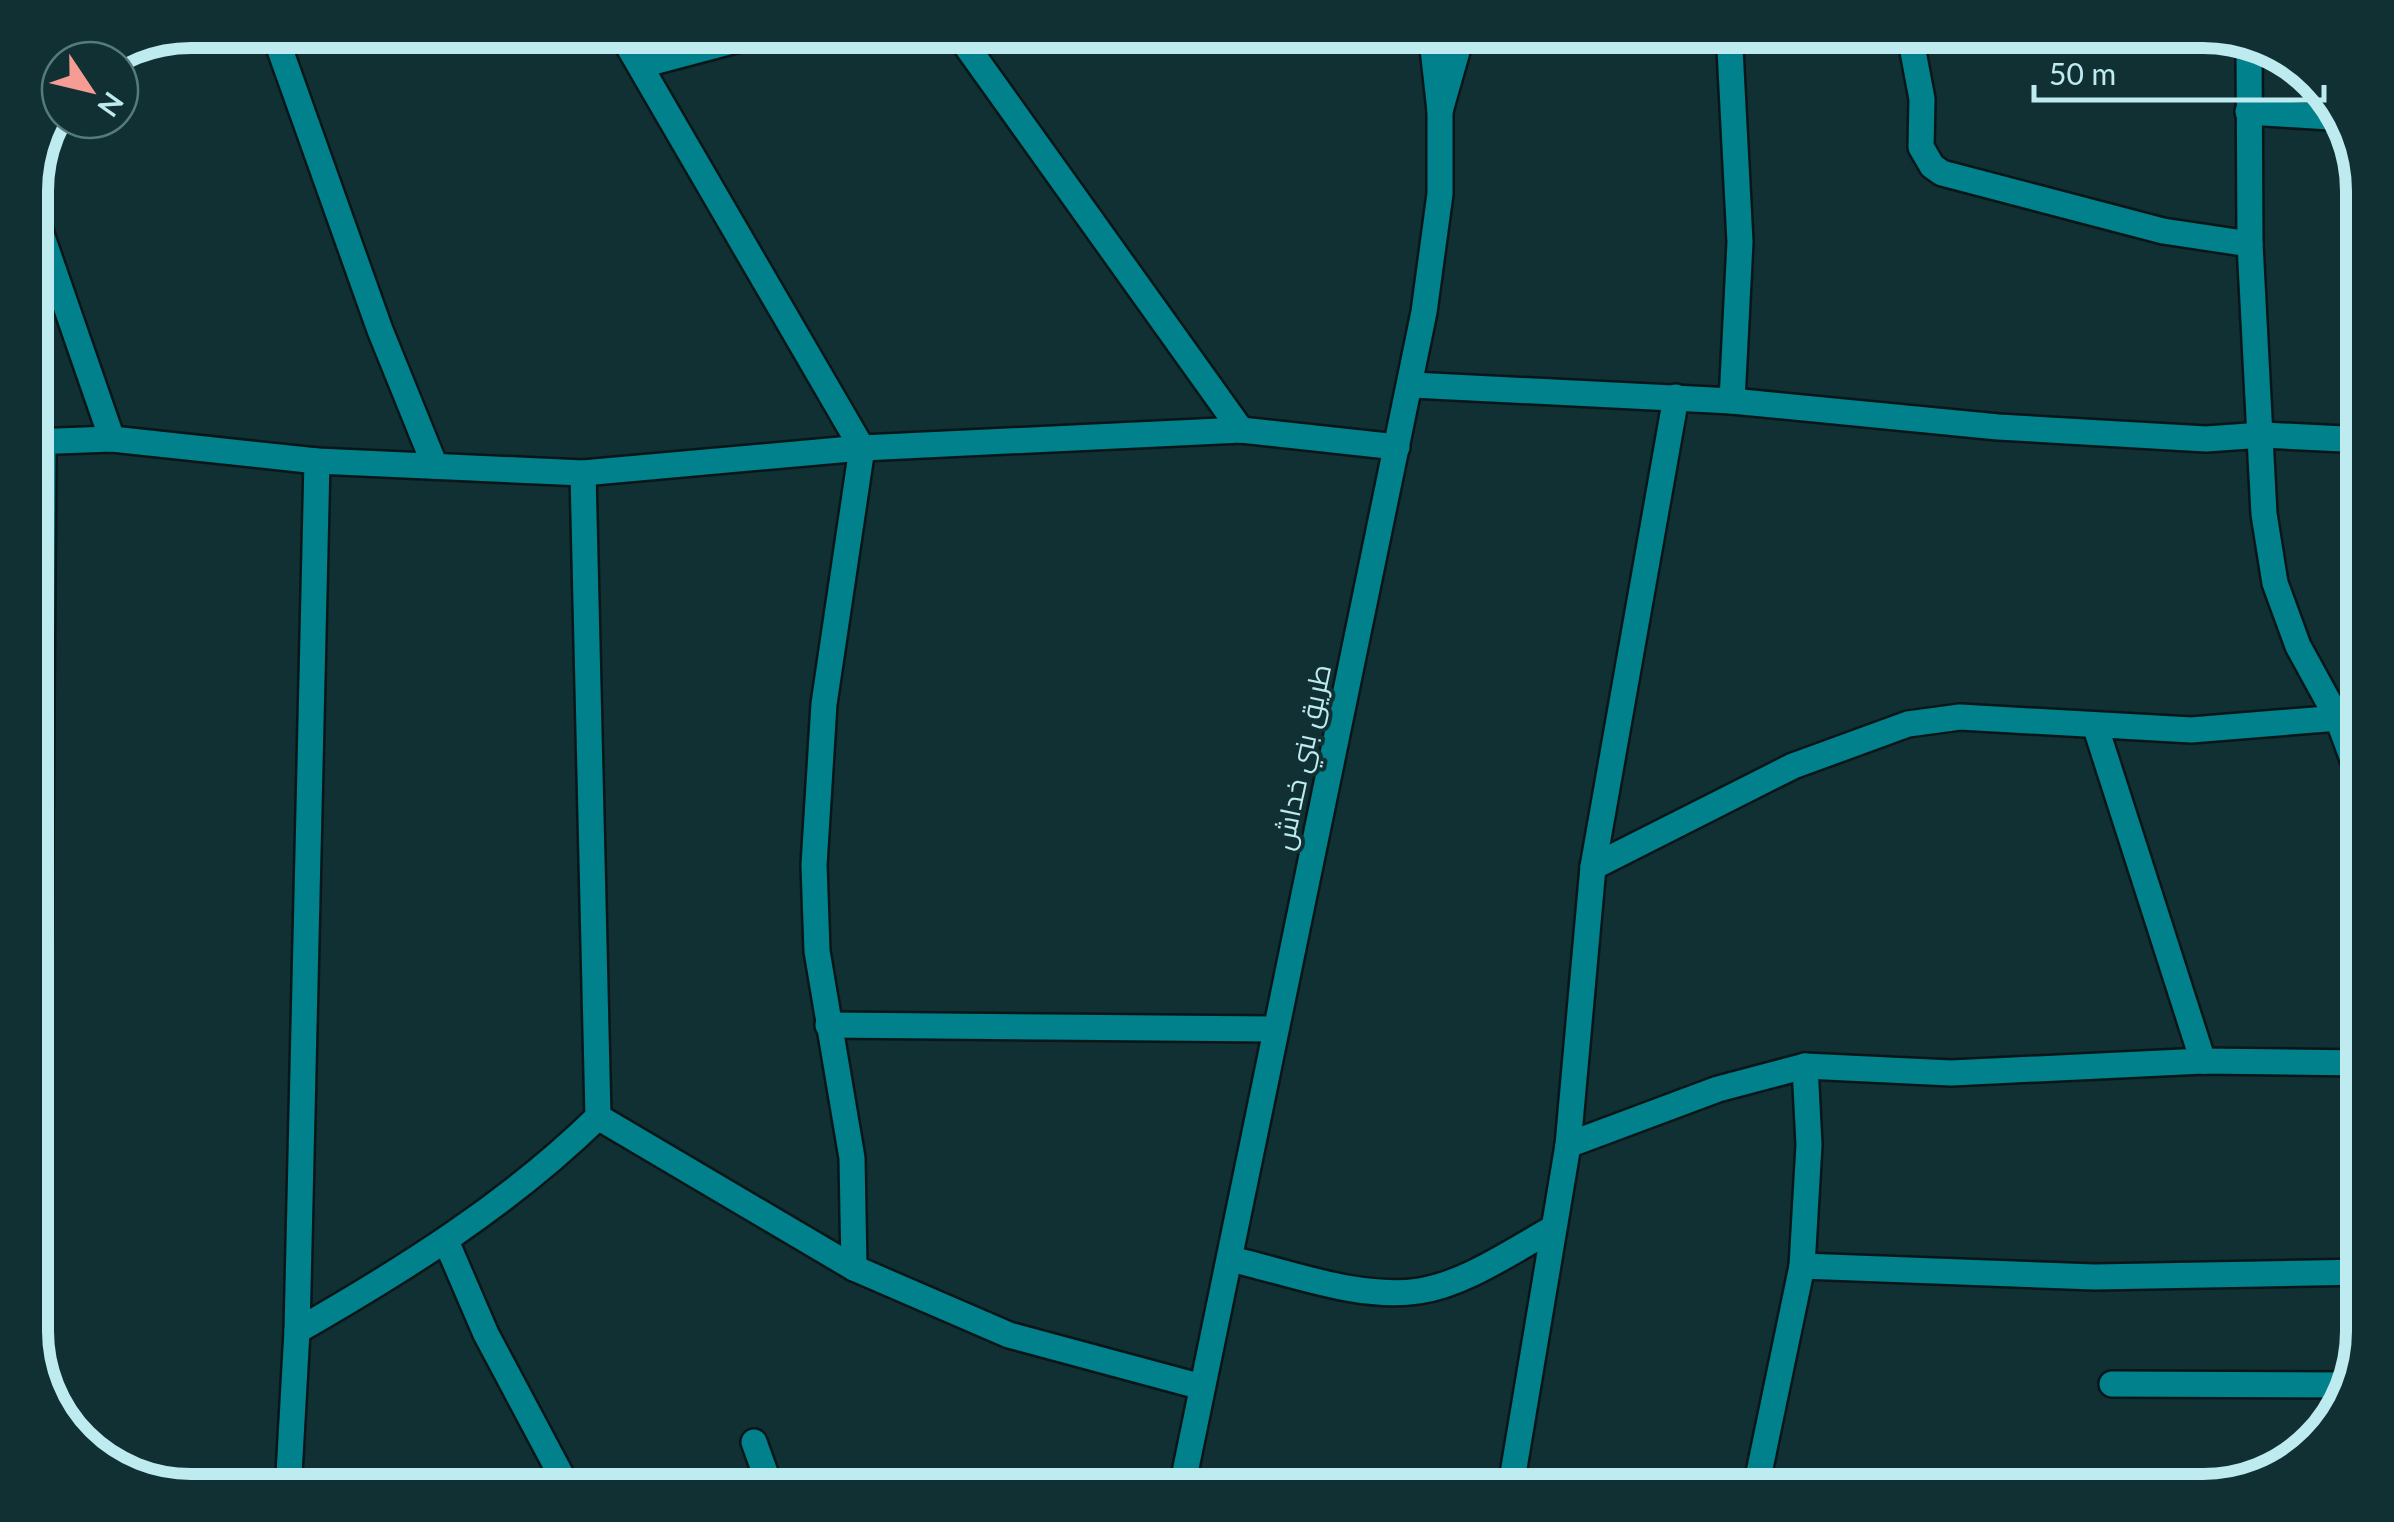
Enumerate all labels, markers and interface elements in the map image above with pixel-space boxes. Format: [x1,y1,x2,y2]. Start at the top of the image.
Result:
north arrow [40,40,140,140]
scale bar [2034,40,2324,102]
text: 50 m [2049,55,2116,91]
text: N [91,86,131,124]
street label: طريق بني خداش [1265,661,1343,854]

